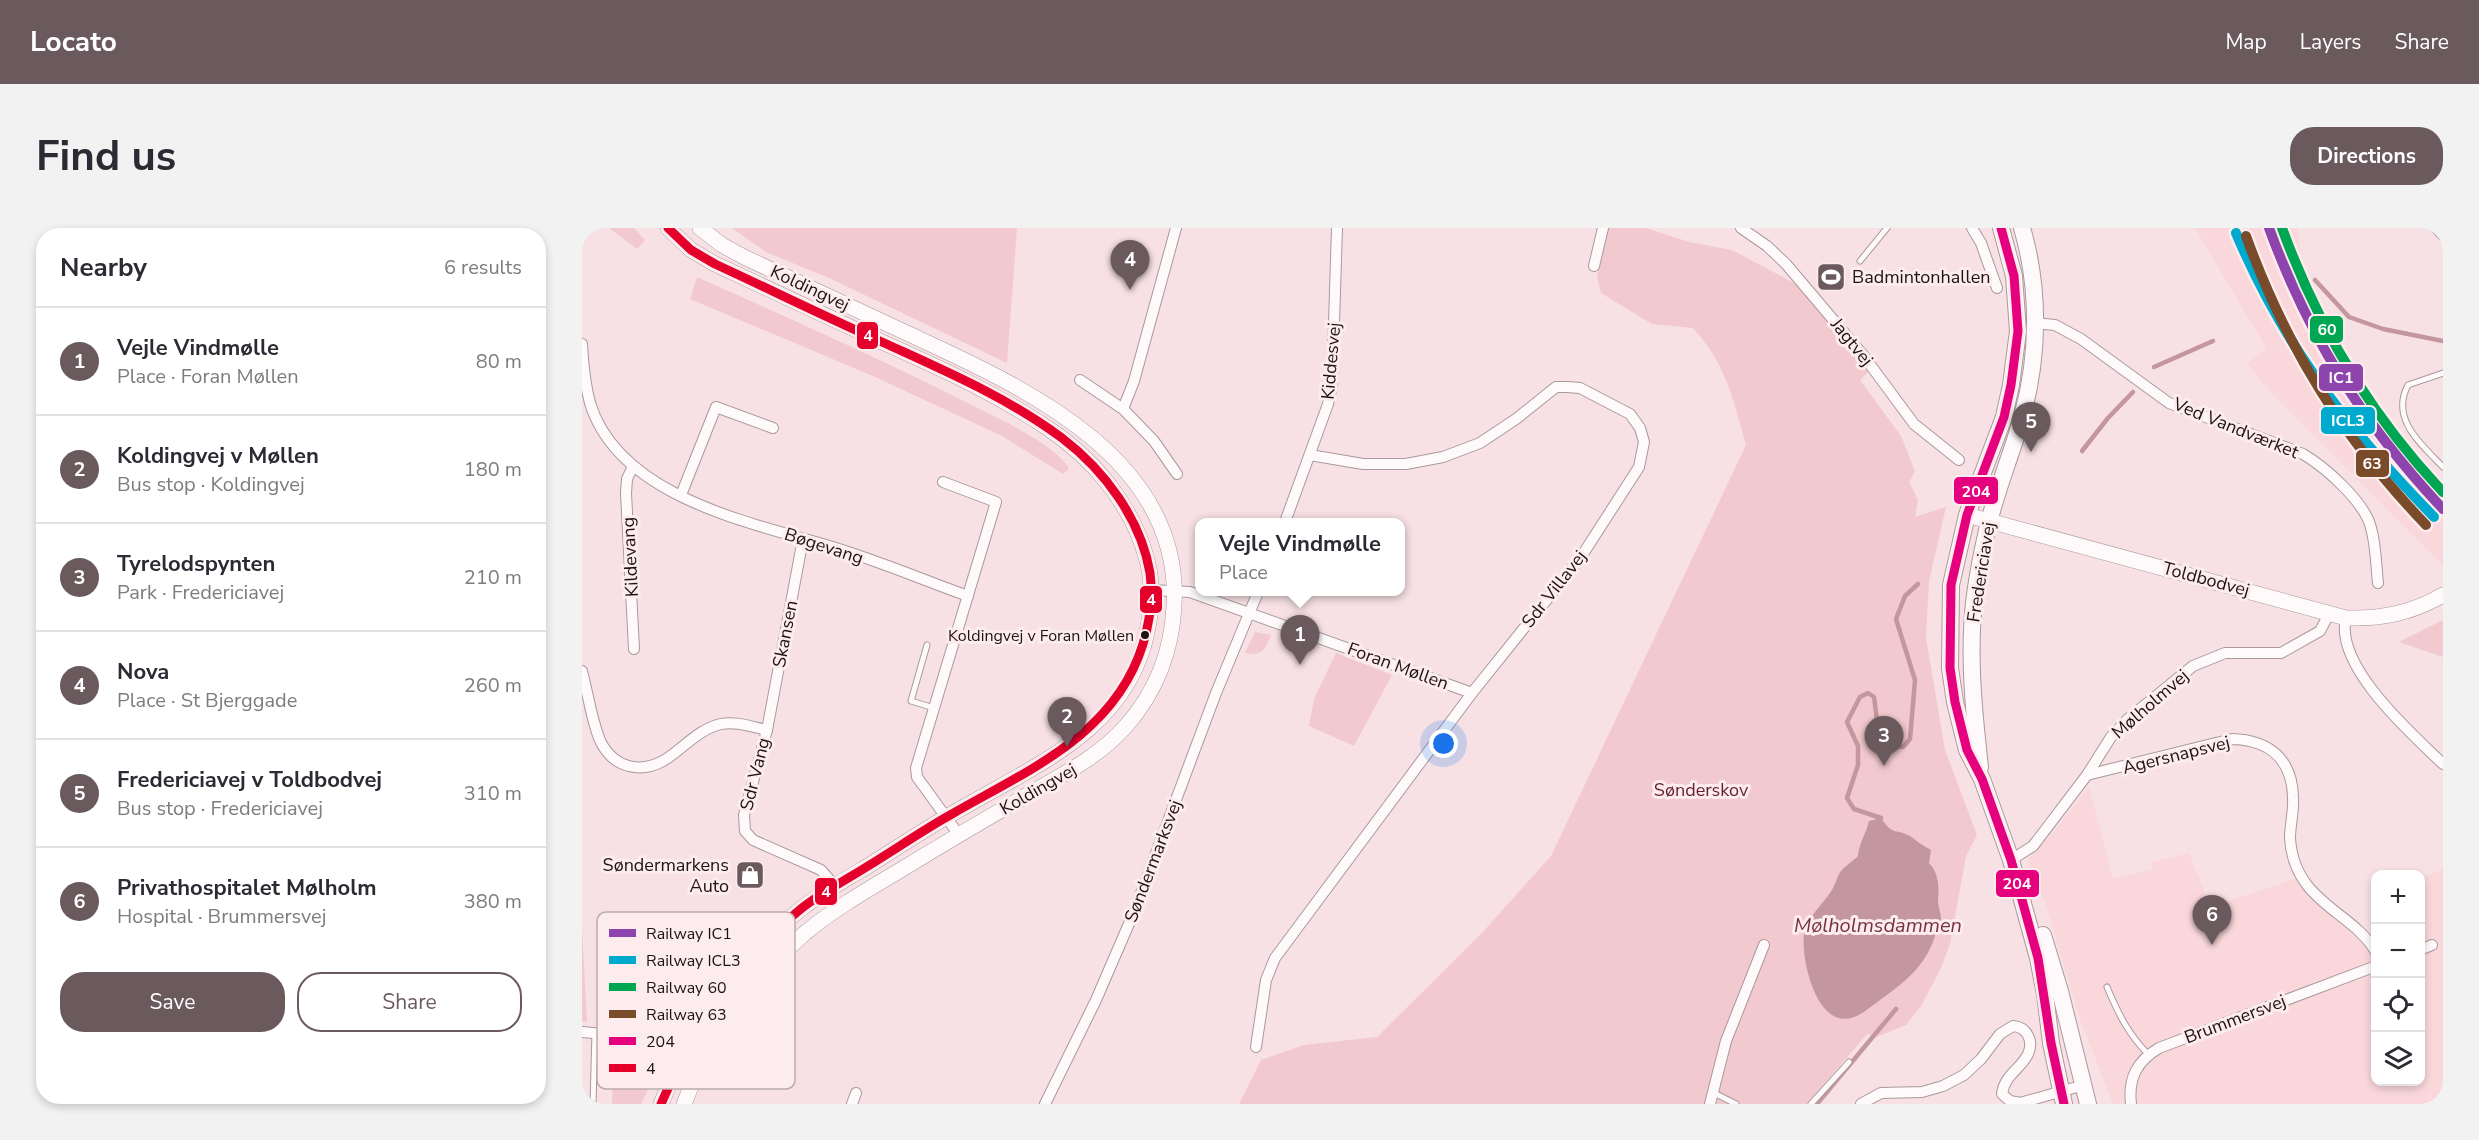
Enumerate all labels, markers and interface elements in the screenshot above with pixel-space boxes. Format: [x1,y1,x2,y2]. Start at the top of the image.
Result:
text: Locato [30,23,117,61]
text: Map [2225,28,2267,56]
text: Layers [2300,28,2361,56]
text: Share [2394,28,2449,56]
button: Directions [2290,127,2443,185]
text: Find us [36,128,176,185]
pin: 4 [1110,241,1150,290]
text: Nearby [60,250,147,285]
text: 6 results [444,254,522,281]
street label: Koldingvej [767,259,853,317]
sports icon: Badmintonhallen [1815,261,1847,293]
place label: Badmintonhallen [1852,265,1991,289]
street label: Jagtvej [1825,312,1879,371]
line badge: 60 [2309,315,2344,344]
text: 60 [2317,319,2337,341]
line badge: 4 [856,321,879,350]
street label: Kiddesvej [1316,321,1346,401]
text: 4 [863,325,873,347]
text: Vejle Vindmølle [117,333,279,363]
text: 1 [74,348,86,375]
text: 80 m [476,348,522,375]
text: Place · Foran Møllen [117,363,299,390]
line badge: IC1 [2318,363,2364,392]
text: IC1 [2329,367,2353,389]
street label: Ved Vandværket [2169,392,2303,464]
pin: 5 [2012,402,2050,452]
line badge: ICL3 [2320,406,2376,435]
text: ICL3 [2331,410,2365,432]
text: Koldingvej v Møllen [117,441,319,471]
line badge: 63 [2355,449,2390,478]
text: 63 [2362,453,2382,475]
text: 2 [74,456,86,483]
text: 180 m [464,456,522,483]
text: Bus stop · Koldingvej [117,471,305,498]
line badge: 204 [1953,476,1999,505]
text: 204 [1962,481,1991,503]
street label: Kildevang [616,516,644,598]
popup [1195,518,1405,596]
street label: Fredericiavej [1961,520,2001,624]
street label: Bøgevang [781,522,867,570]
text: Vejle Vindmølle [1219,529,1381,559]
street label: Sdr Villavej [1516,545,1592,633]
text: Tyrelodspynten [117,549,275,579]
street label: Toldbodvej [2160,556,2252,602]
text: Place [1219,559,1268,586]
text: 3 [74,564,86,591]
text: 210 m [464,564,522,591]
text: Park · Fredericiavej [117,579,284,606]
line badge: 4 [1139,585,1163,614]
text: 4 [1146,589,1156,611]
street label: Skansen [767,598,803,670]
pin: 1 [1280,616,1320,665]
place label: Koldingvej v Foran Møllen [948,625,1134,647]
marker: Koldingvej v Foran Møllen [1139,629,1151,641]
street label: Foran Møllen [1344,637,1452,695]
text: Nova [117,657,169,687]
street label: Mølholmvej [2106,664,2194,744]
text: 4 [74,672,86,699]
text: 260 m [464,672,522,699]
text: Place · St Bjerggade [117,687,297,714]
pin: 2 [1048,698,1086,747]
pin: 3 [1864,716,1904,766]
your location [1429,729,1458,758]
street label: Agersnapsvej [2120,730,2232,780]
street label: Sdr Vang [734,735,776,813]
street label: Koldingvej [995,757,1081,821]
text: Fredericiavej v Toldbodvej [117,765,382,795]
park label: Sønderskov [1654,778,1749,802]
text: 5 [74,780,86,807]
text: 310 m [464,780,522,807]
text: Bus stop · Fredericiavej [117,795,323,822]
street label: Søndermarksvej [1119,796,1187,926]
place label: Søndermarkens Auto [603,853,729,898]
shop icon: Søndermarkens Auto [734,859,766,891]
line badge: 204 [1995,869,2040,898]
map controls [2371,870,2425,1086]
button: + [2371,870,2425,924]
text: Privathospitalet Mølholm [117,873,377,903]
text: 204 [2003,873,2032,895]
line badge: 4 [814,877,838,906]
text: 4 [821,881,831,903]
text: 6 [74,888,86,915]
text: 380 m [464,888,522,915]
pin: 6 [2192,896,2232,945]
text: Hospital · Brummersvej [117,903,326,930]
legend [597,912,795,1089]
water label: Mølholmsdammen [1794,912,1962,939]
text: Railway IC1 [646,923,732,945]
button: − [2371,924,2425,978]
text: Railway ICL3 [646,950,741,972]
button: Save [60,972,285,1032]
button: Share [297,972,522,1032]
text: Railway 60 [646,977,727,999]
button: locate [2371,978,2425,1032]
street label: Brummersvej [2181,989,2289,1049]
text: Railway 63 [646,1004,727,1026]
text: 204 [646,1031,675,1053]
button: layers [2371,1032,2425,1086]
text: 4 [646,1058,656,1080]

